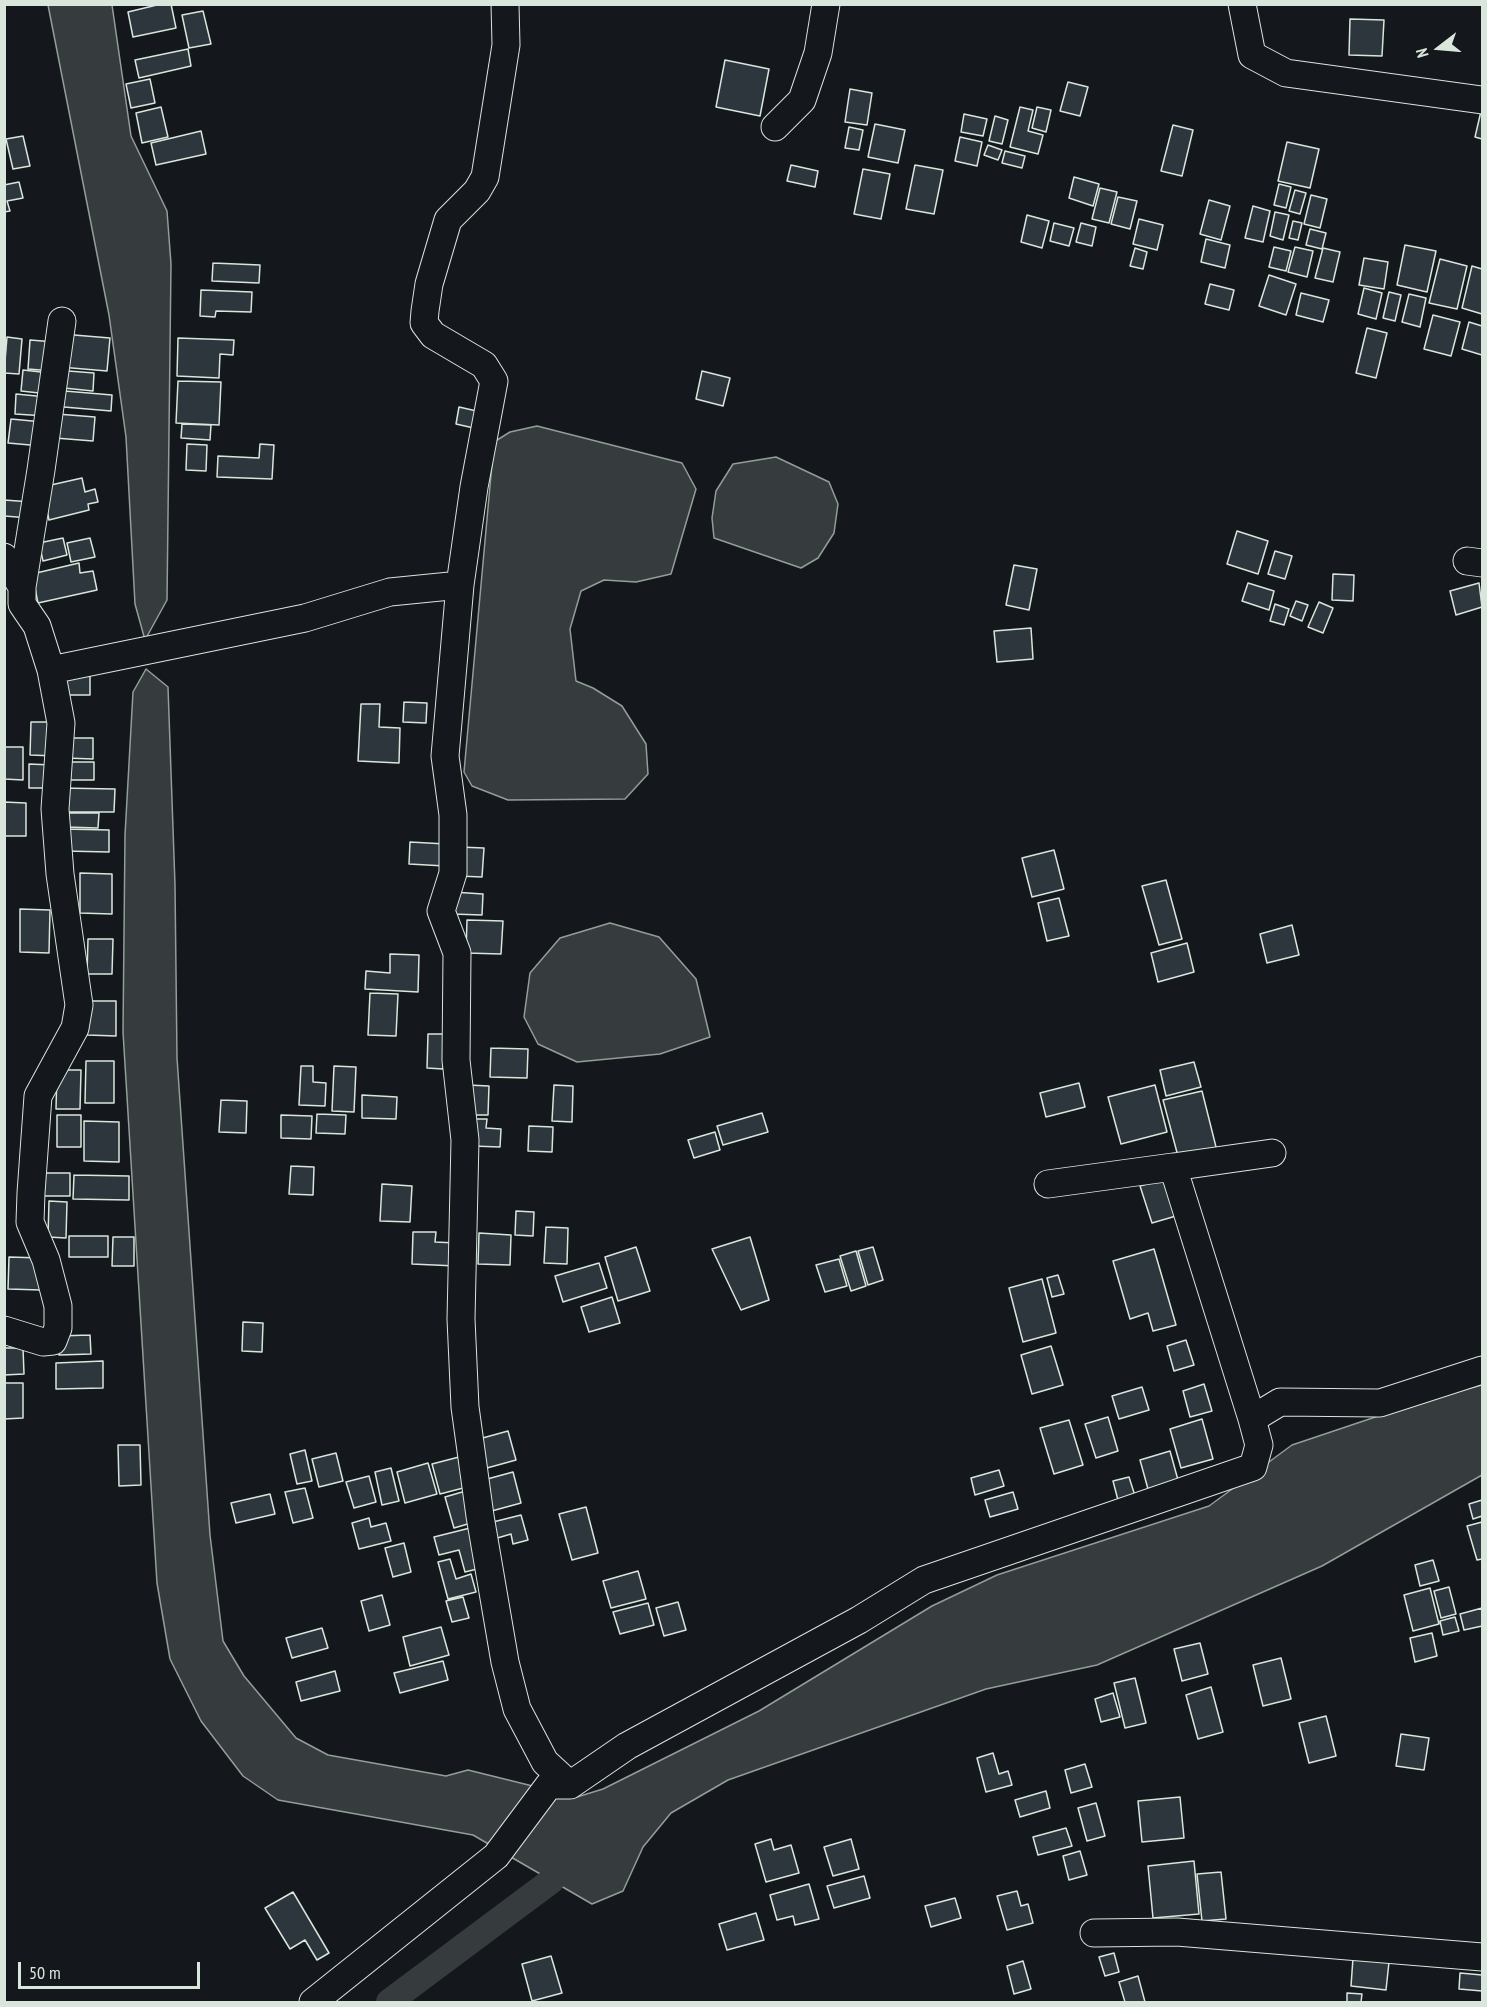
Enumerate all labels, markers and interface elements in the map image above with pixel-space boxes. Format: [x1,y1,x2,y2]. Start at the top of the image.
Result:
north arrow [1409,18,1469,78]
text: N [1411,46,1433,60]
scale bar [21,1950,202,1988]
text: 50 m [29,1961,61,1984]

